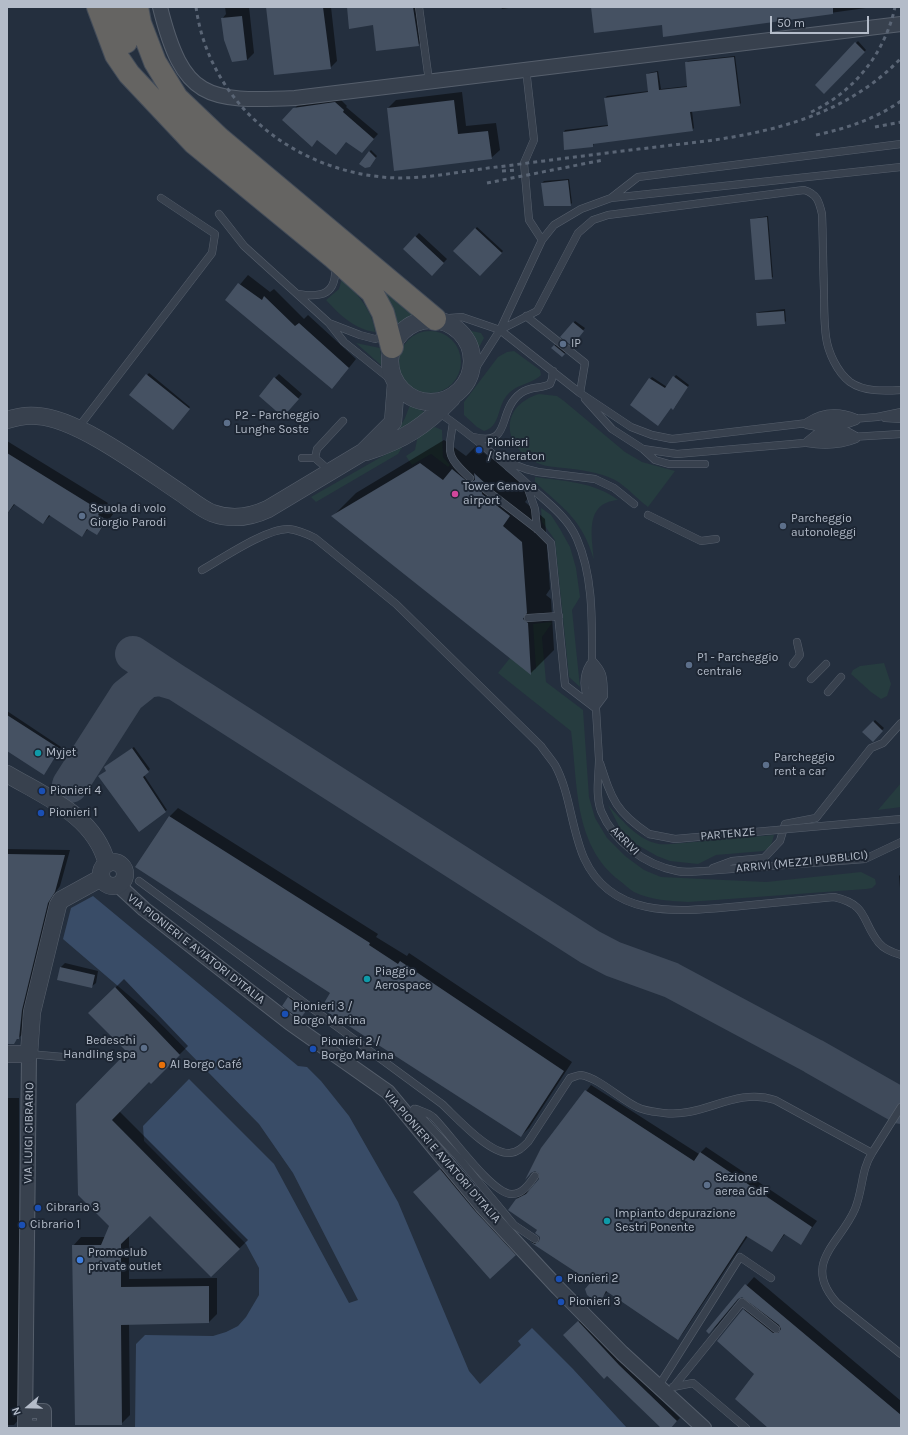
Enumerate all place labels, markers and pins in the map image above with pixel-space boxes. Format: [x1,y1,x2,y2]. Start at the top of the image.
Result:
place label: IP [571,337,581,351]
marker: IP [558,339,568,349]
place label: P2 - Parcheggio Lunghe Soste [235,409,319,437]
marker: P2 - Parcheggio Lunghe Soste [222,418,232,428]
place label: Pionieri / Sheraton [487,436,545,464]
marker: Pionieri / Sheraton [474,445,484,455]
place label: Tower Genova airport [463,480,537,508]
marker: Tower Genova airport [450,489,460,499]
place label: Scuola di volo Giorgio Parodi [90,502,167,530]
marker: Scuola di volo Giorgio Parodi [77,511,87,521]
place label: Parcheggio autonoleggi [791,512,856,540]
marker: Parcheggio autonoleggi [778,521,788,531]
place label: P1 - Parcheggio centrale [697,651,778,679]
marker: P1 - Parcheggio centrale [684,660,694,670]
place label: Myjet [46,746,76,760]
marker: Myjet [33,748,43,758]
place label: Parcheggio rent a car [774,751,835,779]
marker: Parcheggio rent a car [761,760,771,770]
place label: Pionieri 4 [50,784,101,798]
marker: Pionieri 4 [37,786,47,796]
place label: Pionieri 1 [49,806,97,820]
marker: Pionieri 1 [36,808,46,818]
place label: Piaggio Aerospace [375,965,431,993]
marker: Piaggio Aerospace [362,974,372,984]
place label: Pionieri 3 / Borgo Marina [293,1000,366,1028]
marker: Pionieri 3 / Borgo Marina [280,1009,290,1019]
place label: Bedeschi Handling spa [63,1034,136,1062]
place label: Pionieri 2 / Borgo Marina [321,1035,394,1063]
marker: Bedeschi Handling spa [139,1043,149,1053]
marker: Pionieri 2 / Borgo Marina [308,1044,318,1054]
place label: Al Borgo Café [170,1058,242,1072]
marker: Al Borgo Café [157,1060,167,1070]
place label: Sezione aerea GdF [715,1171,769,1199]
marker: Sezione aerea GdF [702,1180,712,1190]
place label: Cibrario 3 [46,1201,99,1215]
marker: Cibrario 3 [33,1203,43,1213]
place label: Impianto depurazione Sestri Ponente [615,1207,736,1235]
marker: Impianto depurazione Sestri Ponente [602,1216,612,1226]
place label: Cibrario 1 [30,1218,80,1232]
marker: Cibrario 1 [17,1220,27,1230]
place label: Promoclub private outlet [88,1246,161,1274]
marker: Promoclub private outlet [75,1255,85,1265]
place label: Pionieri 2 [567,1272,618,1286]
marker: Pionieri 2 [554,1274,564,1284]
place label: Pionieri 3 [569,1295,621,1309]
marker: Pionieri 3 [556,1297,566,1307]

